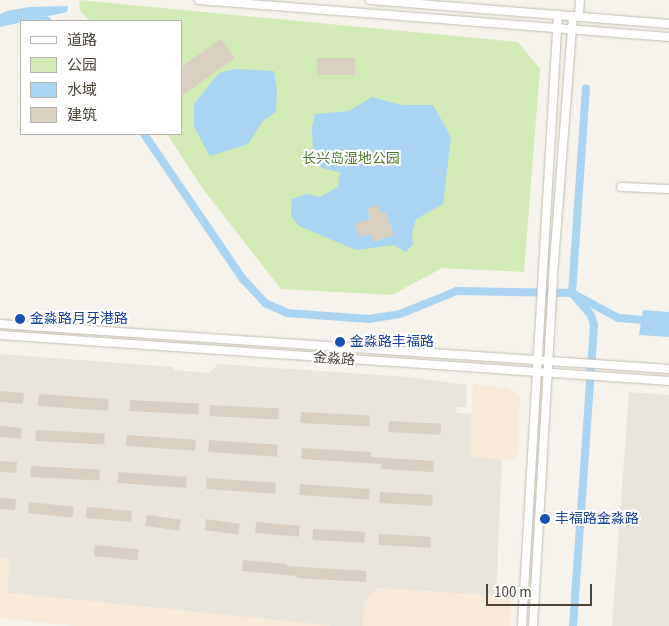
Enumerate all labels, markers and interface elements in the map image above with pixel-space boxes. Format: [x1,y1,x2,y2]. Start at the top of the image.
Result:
legend [20,20,182,135]
text: 道路 [67,30,97,51]
text: 公园 [67,55,97,76]
text: 水域 [67,80,97,101]
text: 建筑 [67,105,97,126]
park label: 长兴岛湿地公园 [302,151,400,167]
place label: 金淼路月牙港路 [30,311,128,327]
marker: 金淼路月牙港路 [14,313,26,325]
place label: 金淼路丰福路 [350,334,434,350]
marker: 金淼路丰福路 [334,336,346,348]
street label: 金淼路 [312,349,356,369]
place label: 丰福路金淼路 [555,511,639,527]
marker: 丰福路金淼路 [539,513,551,525]
scale bar [489,574,595,606]
text: 100 m [494,582,532,603]

